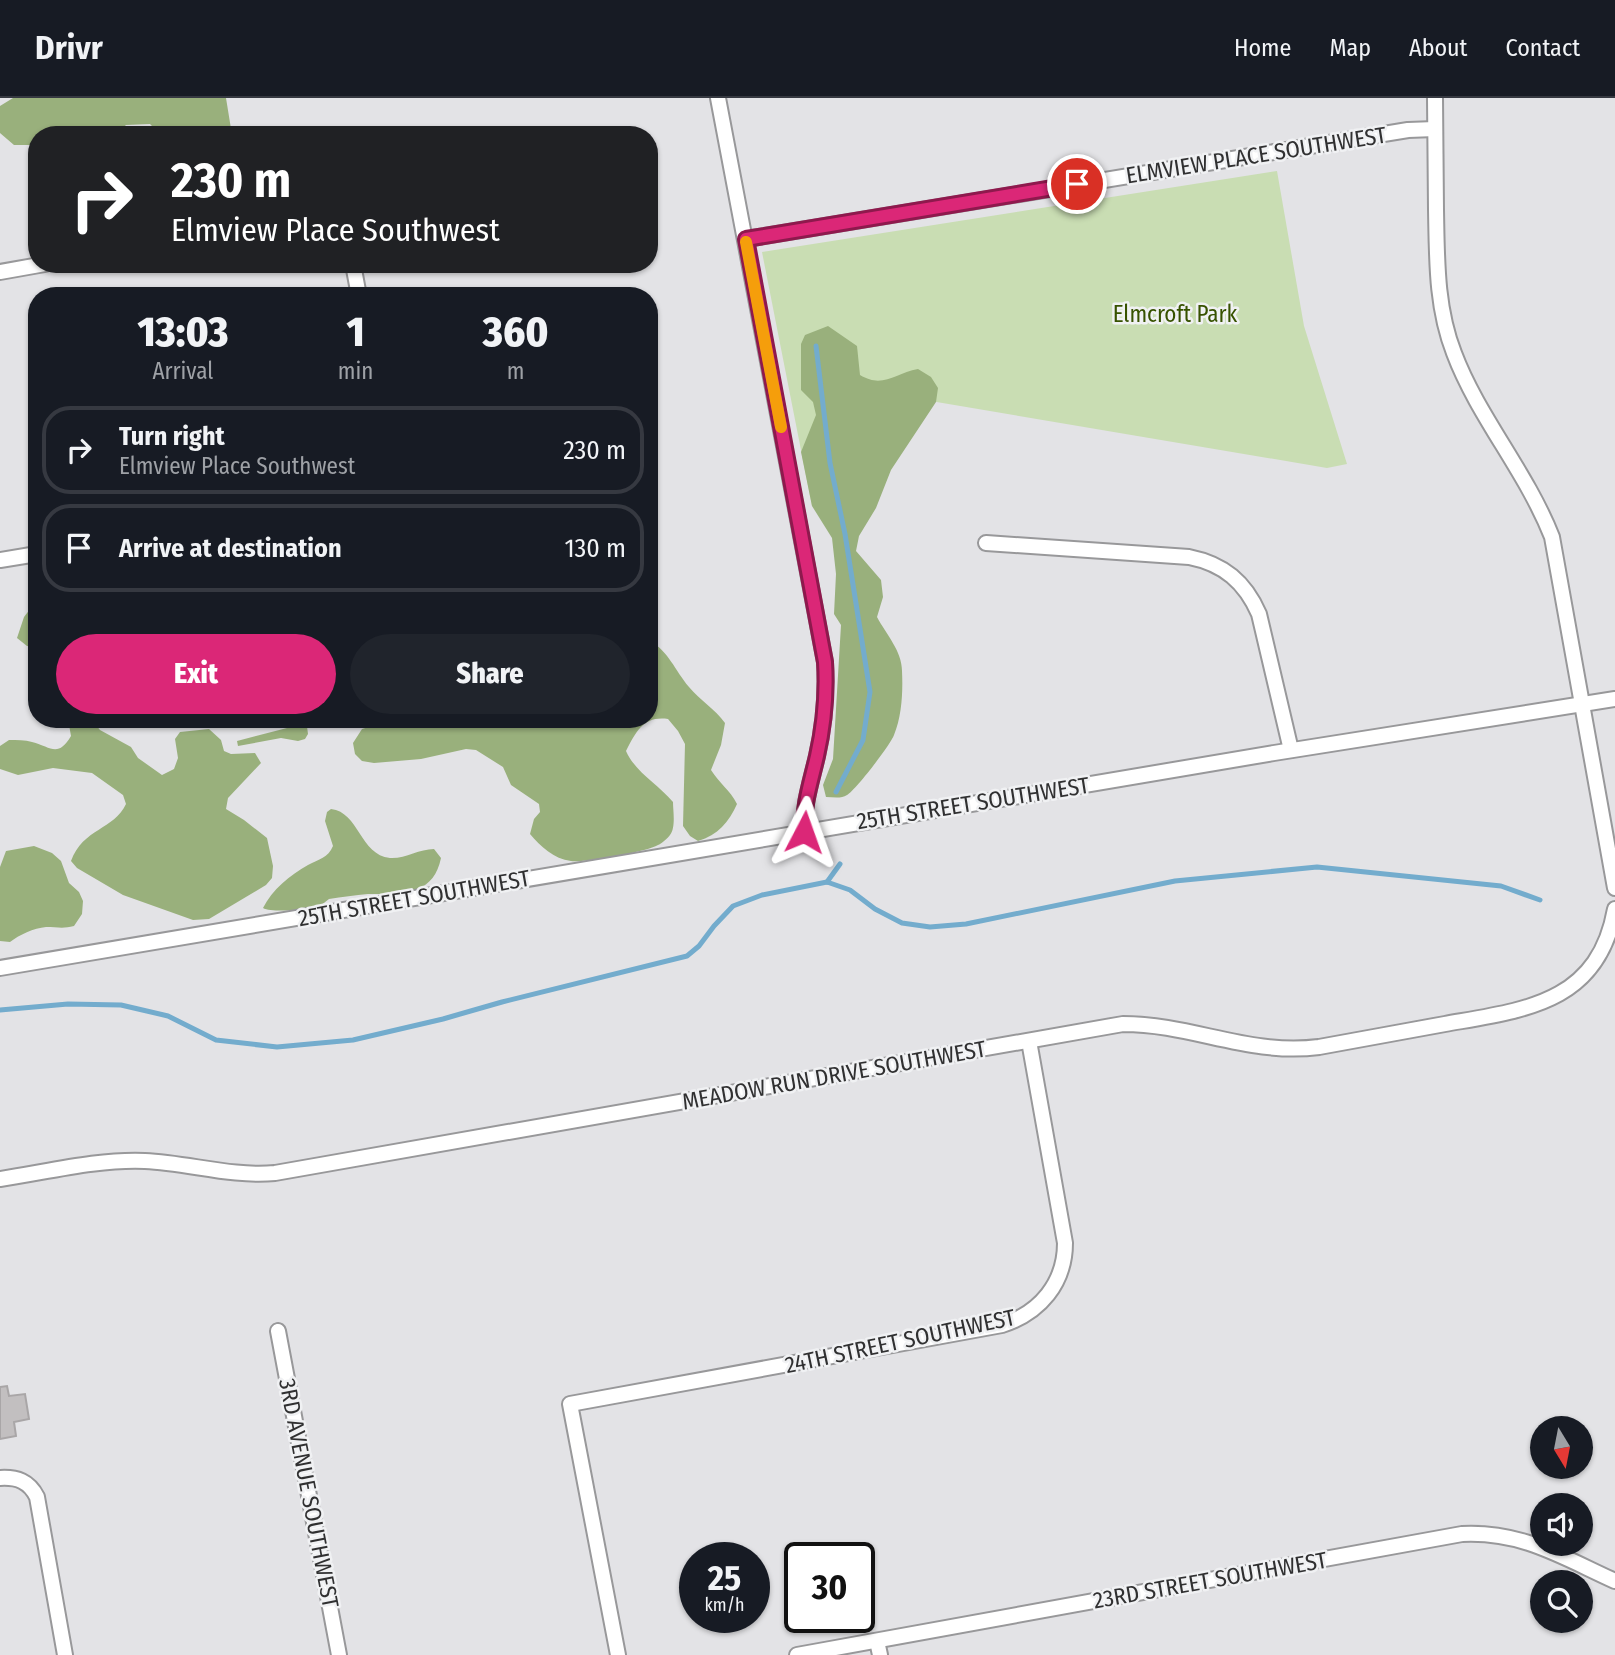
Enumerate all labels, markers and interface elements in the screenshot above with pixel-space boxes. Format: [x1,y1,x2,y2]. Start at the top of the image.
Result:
text: Drivr [35,28,103,68]
text: Home [1234,34,1291,62]
text: Map [1329,34,1371,62]
text: About [1409,34,1467,62]
text: Contact [1505,34,1580,62]
street label: ELMVIEW PLACE SOUTHWEST [1124,121,1389,189]
text: 230 m [171,151,291,210]
icon: right [56,154,147,245]
pin [1047,154,1107,214]
icon: arrive [1058,165,1096,203]
text: Elmview Place Southwest [171,211,500,249]
park label: Elmcroft Park [1113,300,1238,328]
text: 13:03 [137,307,228,357]
text: 1 [347,307,365,357]
text: 360 [483,307,549,357]
text: Arrival [152,357,213,385]
text: min [338,357,373,385]
text: m [507,357,525,385]
text: Turn right [119,421,225,452]
icon: right [60,431,98,469]
text: 230 m [563,435,626,466]
text: Elmview Place Southwest [119,452,355,480]
icon: arrive [60,529,98,567]
text: Arrive at destination [119,533,342,564]
text: 130 m [564,533,626,564]
button: Exit [56,634,336,714]
button: Share [350,634,630,714]
street label: 25TH STREET SOUTHWEST [855,771,1091,835]
position arrow [767,795,841,869]
street label: 25TH STREET SOUTHWEST [296,864,532,932]
street label: MEADOW RUN DRIVE SOUTHWEST [680,1034,988,1116]
street label: 24TH STREET SOUTHWEST [782,1303,1018,1379]
street label: 3RD AVENUE SOUTHWEST [273,1376,345,1610]
north arrow [1530,1416,1592,1479]
map controls [1530,1416,1593,1633]
button: sound [1530,1493,1593,1556]
speed limit sign: 30 [784,1542,875,1633]
street label: 23RD STREET SOUTHWEST [1091,1546,1329,1614]
text: 25 [708,1557,741,1599]
button: search [1530,1570,1593,1633]
text: km/h [704,1594,745,1616]

